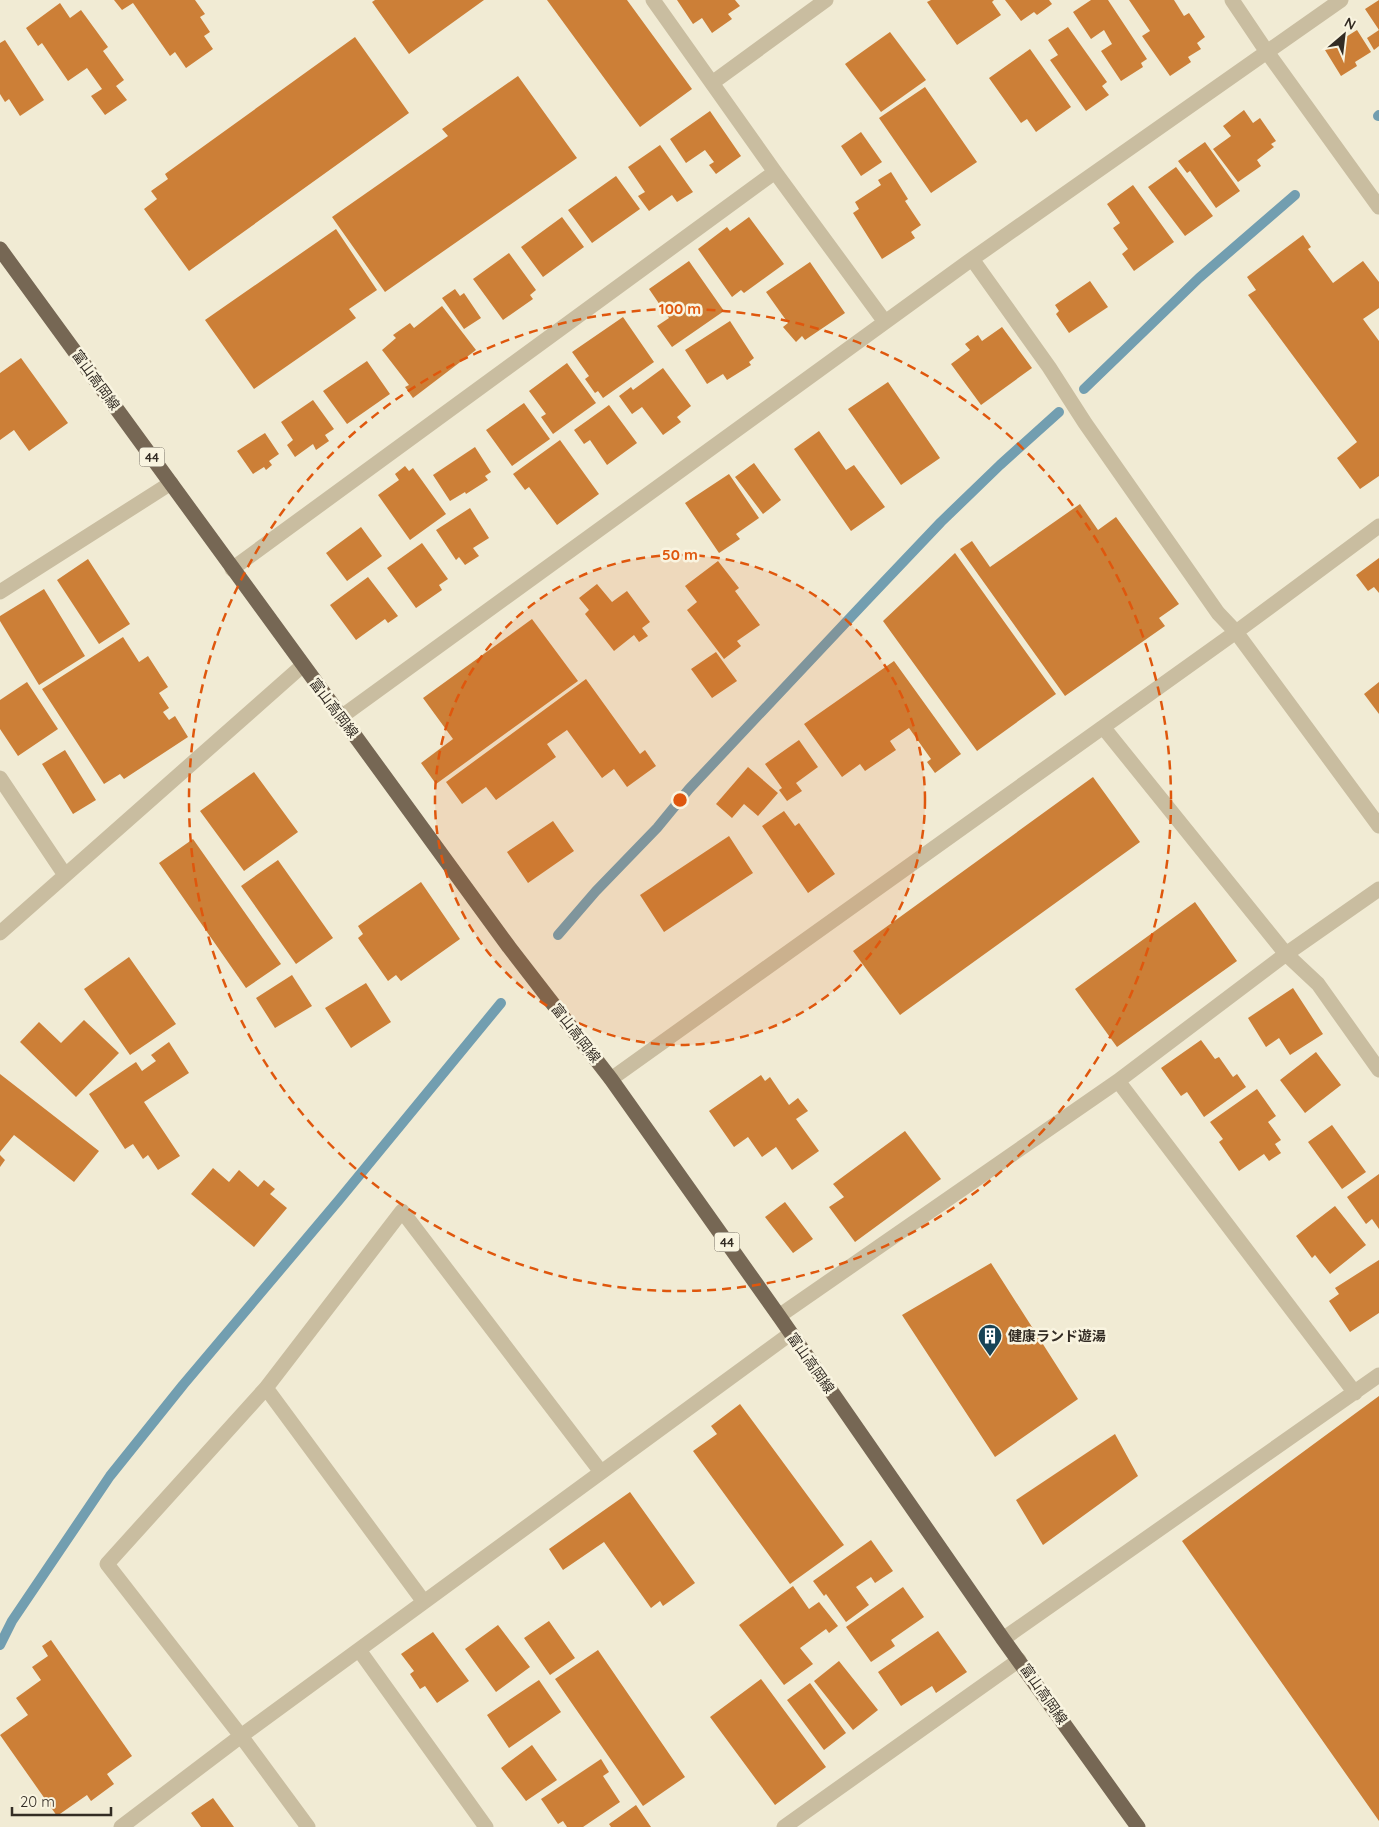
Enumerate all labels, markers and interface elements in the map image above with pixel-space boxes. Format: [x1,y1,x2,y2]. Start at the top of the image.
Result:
north arrow [1319,10,1369,60]
text: N [1341,13,1359,34]
text: 100 m [659,299,701,318]
street label: 富山高岡線 [68,346,124,414]
road number: 44 [140,448,164,467]
text: 50 m [662,545,698,564]
street label: 富山高岡線 [306,675,362,741]
centre of rings [671,791,689,809]
street label: 富山高岡線 [547,1000,605,1066]
road number: 44 [714,1232,740,1252]
building icon: 健康ランド遊湯 [977,1323,1003,1357]
place label: 健康ランド遊湯 [1008,1327,1106,1345]
street label: 富山高岡線 [784,1329,838,1397]
street label: 富山高岡線 [1017,1660,1071,1728]
scale bar [12,1784,111,1816]
text: 20 m [20,1792,55,1811]

